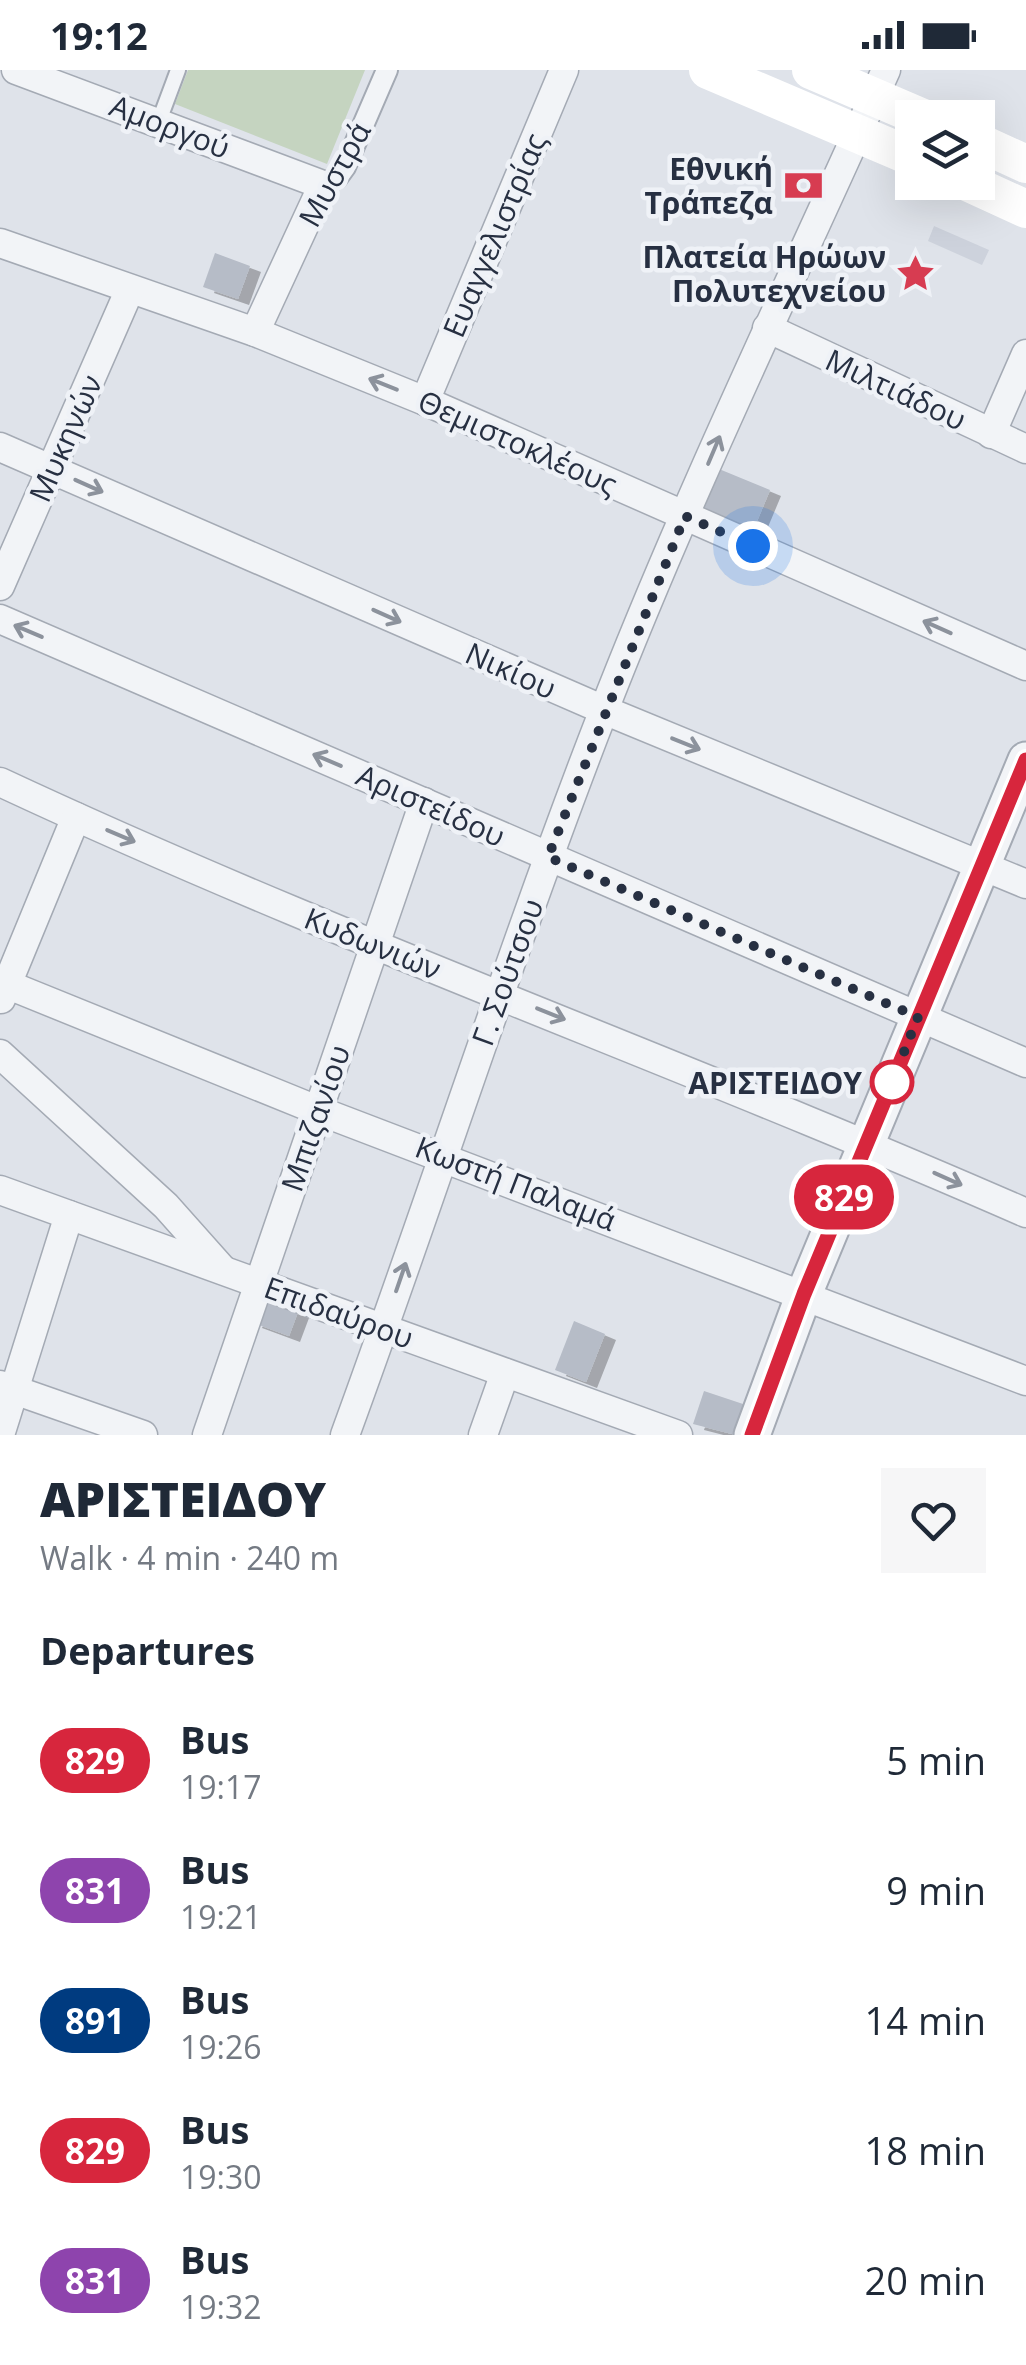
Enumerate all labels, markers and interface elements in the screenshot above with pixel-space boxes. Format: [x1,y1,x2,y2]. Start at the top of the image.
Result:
text: 19:12 [50,9,148,61]
street label: Αμοργού [104,84,236,168]
map controls [895,100,995,200]
button: layers [895,100,995,200]
street label: Μυστρά [288,114,380,234]
street label: Ευαγγελιστρίας [433,127,555,343]
place label: Εθνική Τράπεζα [645,148,773,223]
bank icon: Εθνική Τράπεζα [782,164,824,206]
place label: Πλατεία Ηρώων Πολυτεχνείου [642,236,886,311]
place icon: Πλατεία Ηρώων Πολυτεχνείου [895,252,937,294]
street label: Μιλτιάδου [819,339,973,439]
street label: Μυκηνών [19,368,111,508]
one-way arrow [368,373,398,391]
street label: Θεμιστοκλέους [412,380,624,504]
one-way arrow [706,435,724,466]
one-way arrow [73,478,104,496]
your location [728,521,778,571]
one-way arrow [371,608,402,626]
one-way arrow [922,617,953,635]
one-way arrow [13,621,44,639]
street label: Νικίου [459,632,563,708]
one-way arrow [670,736,701,754]
one-way arrow [312,750,342,768]
street label: Αριστείδου [350,754,512,856]
one-way arrow [105,829,136,847]
street label: Γ. Σούτσου [461,893,553,1051]
street label: Κυδωνιών [299,897,447,989]
one-way arrow [535,1006,565,1024]
street label: Μπιζανίου [271,1039,359,1197]
marker: ΑΡΙΣΤΕΙΔΟΥ [871,1061,913,1103]
place label: ΑΡΙΣΤΕΙΔΟΥ [688,1062,862,1103]
street label: Κωστή Παλαμά [410,1126,622,1240]
line badge: 829 [786,1164,902,1230]
one-way arrow [932,1171,963,1189]
text: 829 [814,1174,874,1221]
one-way arrow [394,1262,412,1294]
street label: Επιδαύρου [259,1266,419,1358]
text: ΑΡΙΣΤΕΙΔΟΥ [40,1466,326,1531]
button: heart [881,1468,986,1573]
text: Walk · 4 min · 240 m [40,1536,339,1579]
text: Departures [40,1624,255,1676]
text: Bus [180,1713,249,1765]
text: 5 min [886,1734,986,1786]
text: 829 [65,1737,125,1784]
text: 19:17 [180,1765,262,1808]
text: Bus [180,1843,249,1895]
text: 9 min [886,1864,986,1916]
text: 831 [65,1867,125,1914]
text: 19:21 [180,1895,262,1938]
text: Bus [180,1973,249,2025]
text: 14 min [865,1994,986,2046]
text: 891 [65,1997,125,2044]
text: 19:26 [180,2025,262,2068]
text: Bus [180,2103,249,2155]
text: 18 min [865,2124,986,2176]
text: 829 [65,2127,125,2174]
text: 19:30 [180,2155,262,2198]
text: Bus [180,2233,249,2285]
text: 20 min [865,2254,986,2306]
text: 831 [65,2257,125,2304]
text: 19:32 [180,2285,262,2328]

